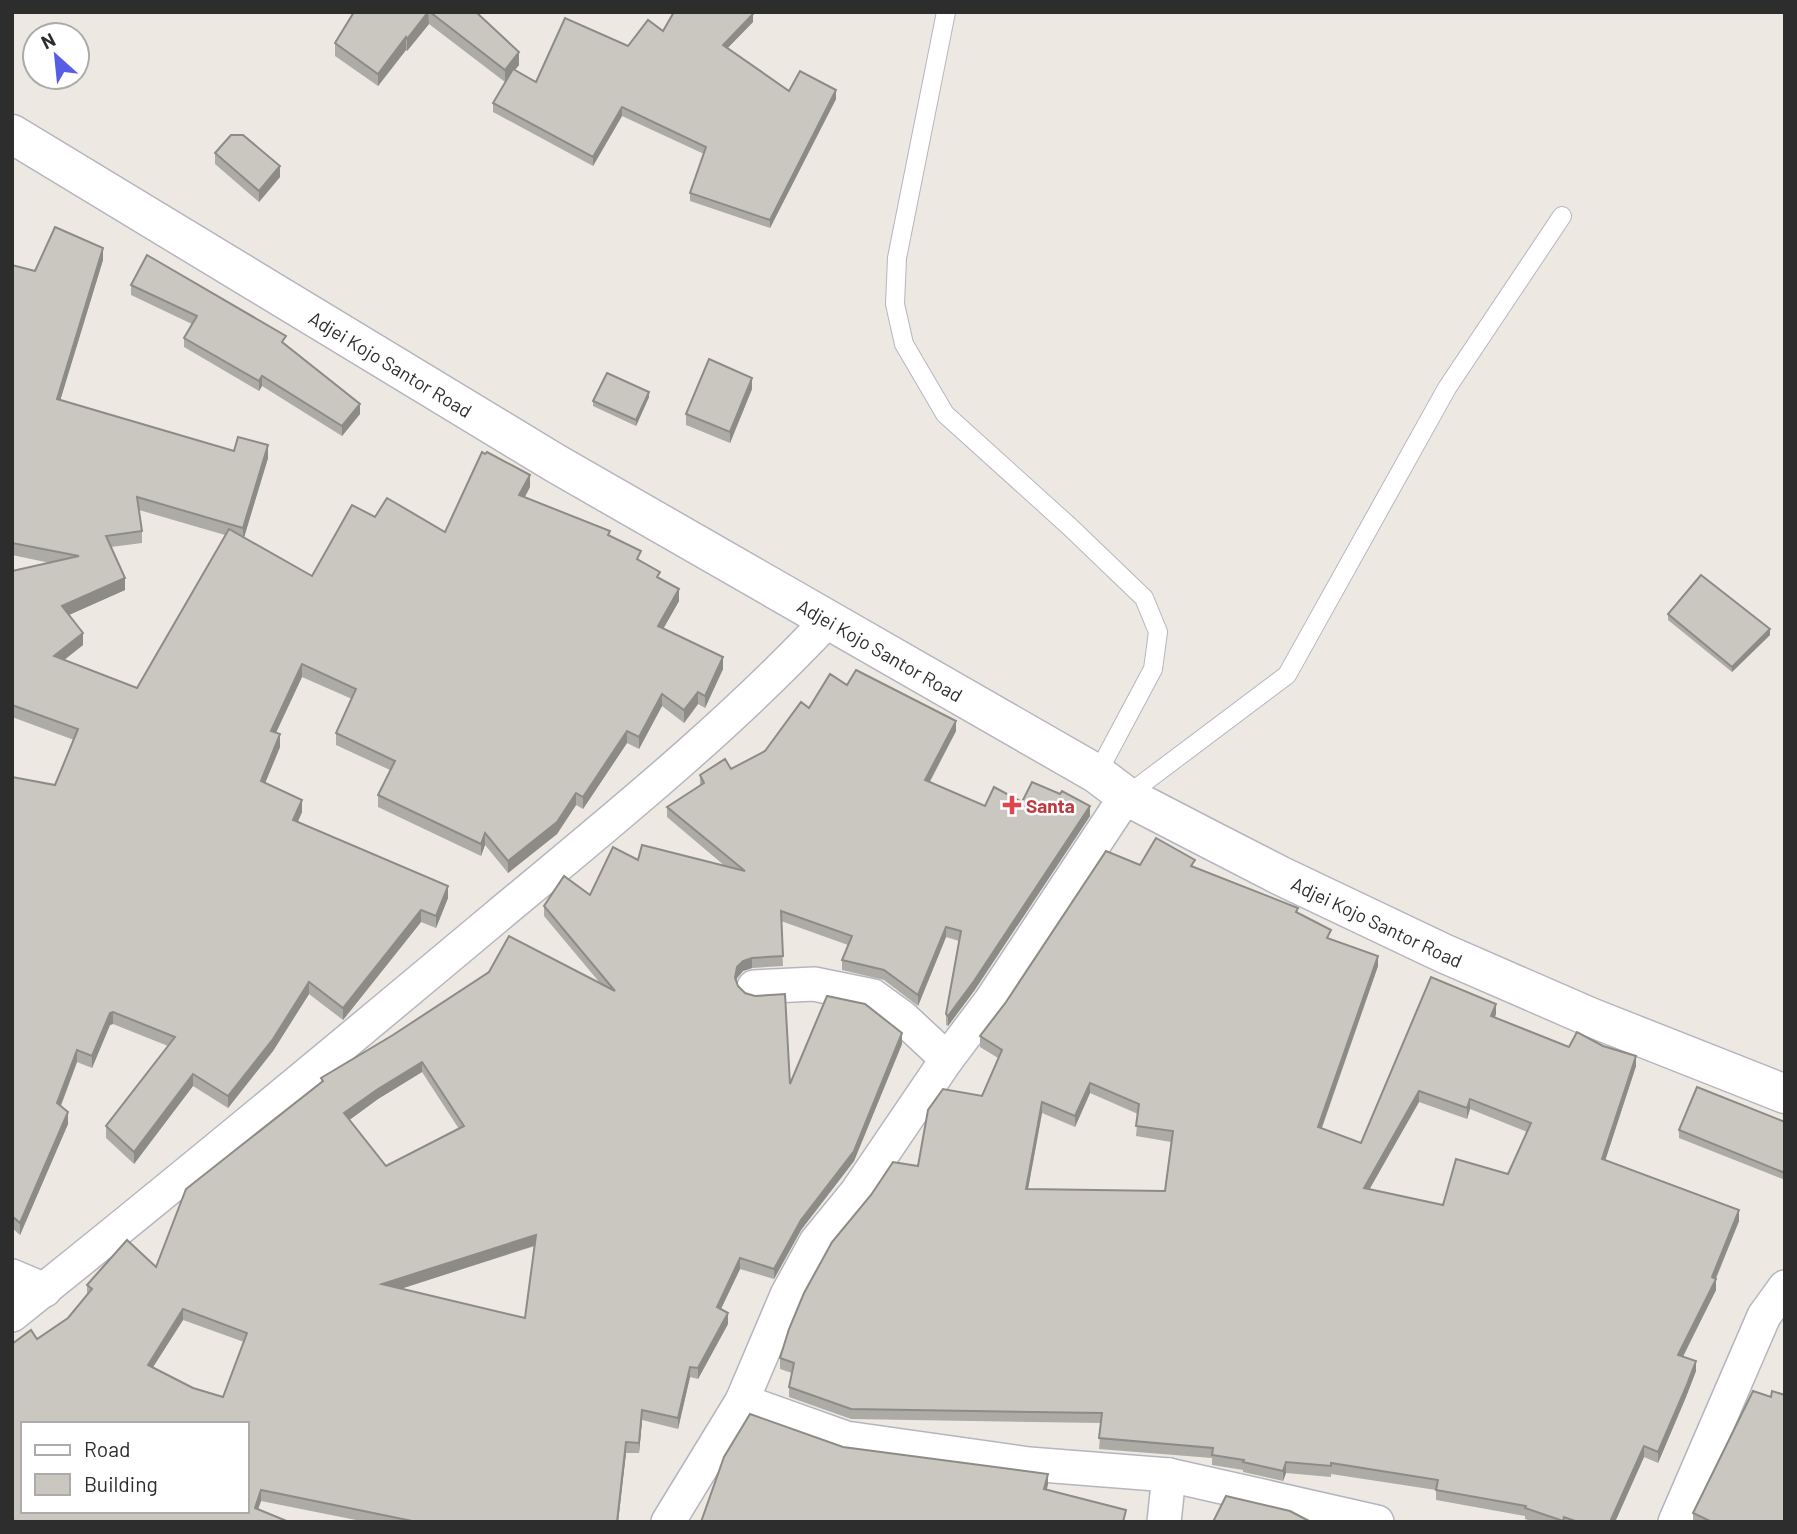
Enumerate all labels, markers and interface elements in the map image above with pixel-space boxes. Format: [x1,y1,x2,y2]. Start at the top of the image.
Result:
north arrow [21,21,91,91]
text: N [37,27,59,54]
street label: Adjei Kojo Santor Road [305,305,477,422]
street label: Adjei Kojo Santor Road [794,593,967,706]
place label: Santa [1026,794,1075,817]
marker: Santa [1004,797,1020,813]
street label: Adjei Kojo Santor Road [1288,871,1466,972]
legend [21,1422,248,1513]
text: Road [84,1436,130,1461]
text: Building [84,1471,158,1496]

